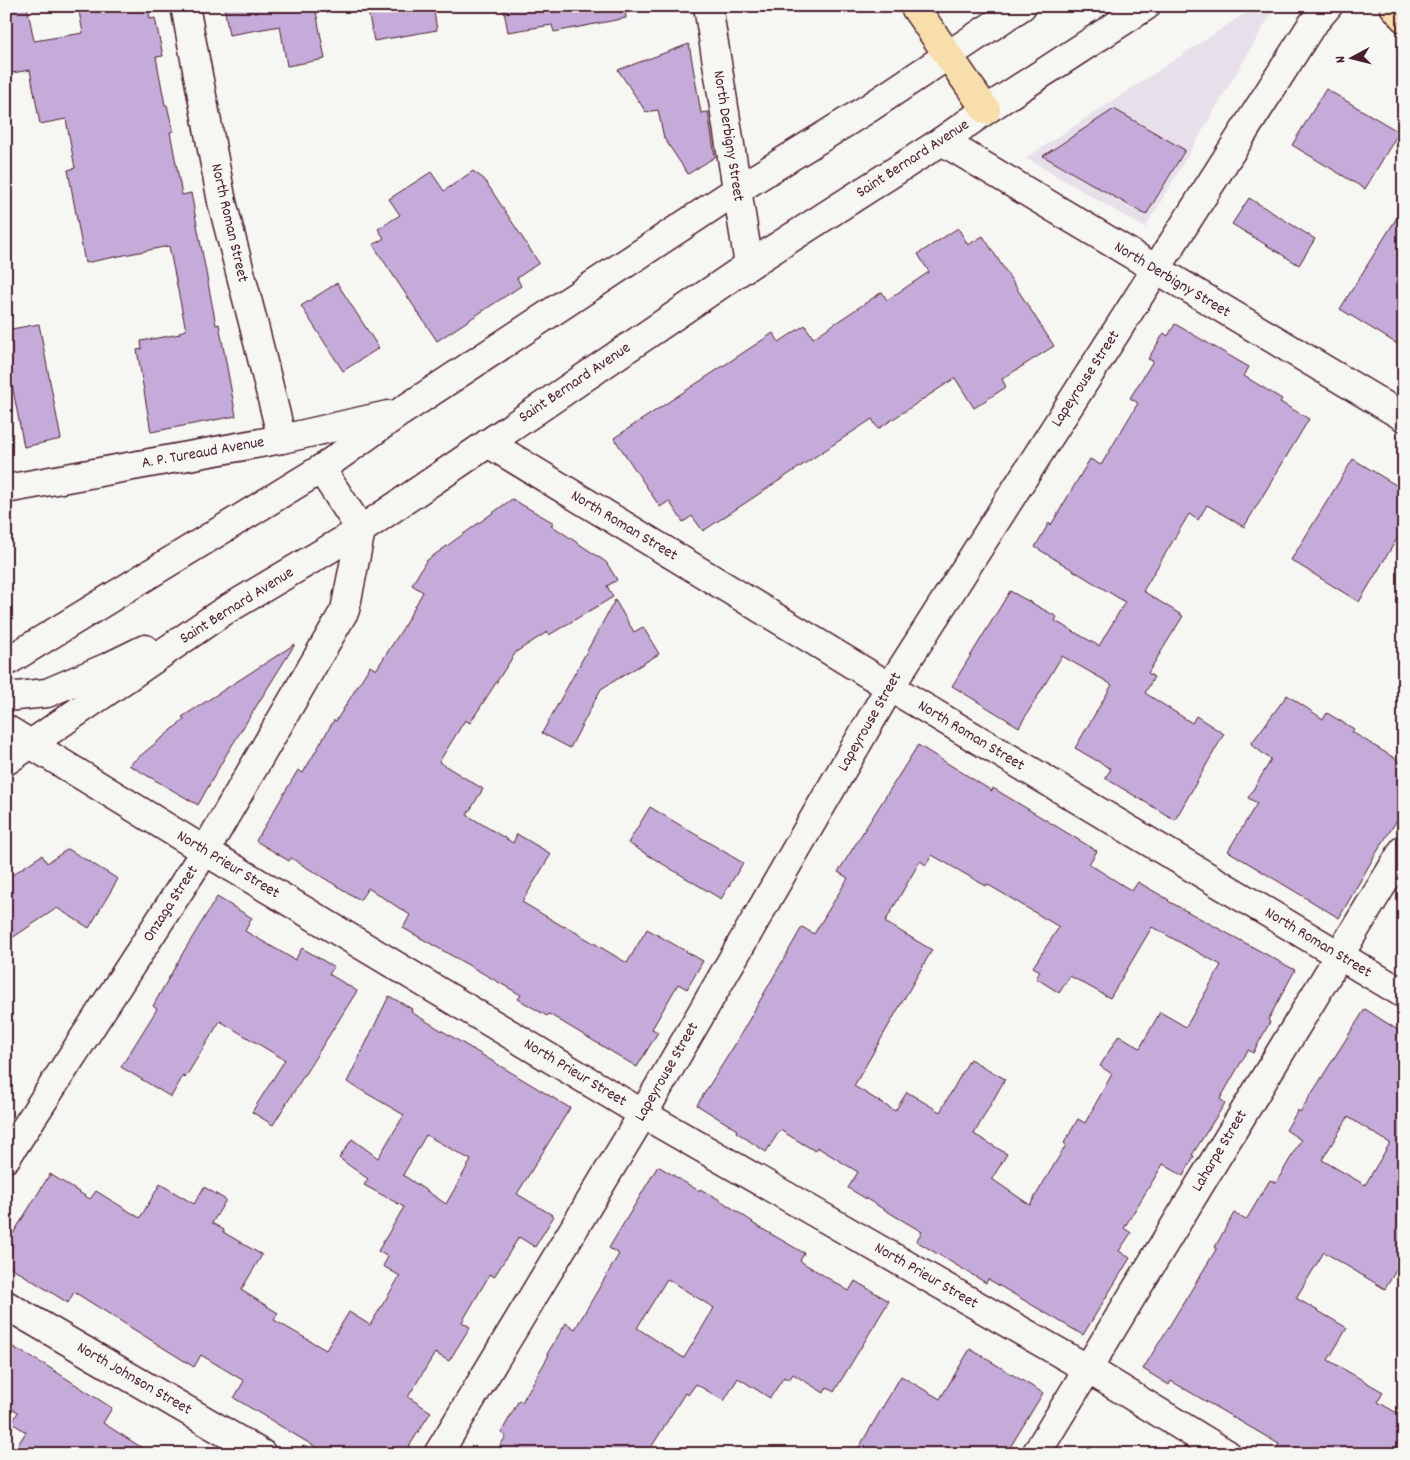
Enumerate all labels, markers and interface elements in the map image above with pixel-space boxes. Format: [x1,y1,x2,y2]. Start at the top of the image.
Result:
north arrow [1328,32,1378,82]
text: N [1331,55,1351,64]
street label: North Derbigny Street [706,69,750,203]
street label: Saint Bernard Avenue [852,114,974,204]
street label: North Roman Street [204,161,254,285]
street label: North Derbigny Street [1109,236,1235,324]
street label: Lapeyrouse Street [1046,326,1126,432]
street label: Saint Bernard Avenue [514,337,636,429]
street label: A. P. Tureaud Avenue [140,431,266,475]
street label: North Roman Street [566,485,682,567]
street label: Saint Bernard Avenue [175,562,299,650]
street label: Lapeyrouse Street [832,668,908,776]
street label: North Roman Street [913,695,1029,777]
street label: North Prieur Street [172,825,284,905]
street label: Onzaga Street [138,861,204,947]
street label: North Roman Street [1260,902,1376,984]
street label: Lapeyrouse Street [629,1018,705,1126]
street label: North Prieur Street [519,1033,631,1113]
street label: Laharpe Street [1187,1106,1254,1196]
street label: North Prieur Street [870,1237,982,1315]
street label: North Johnson Street [72,1337,196,1421]

